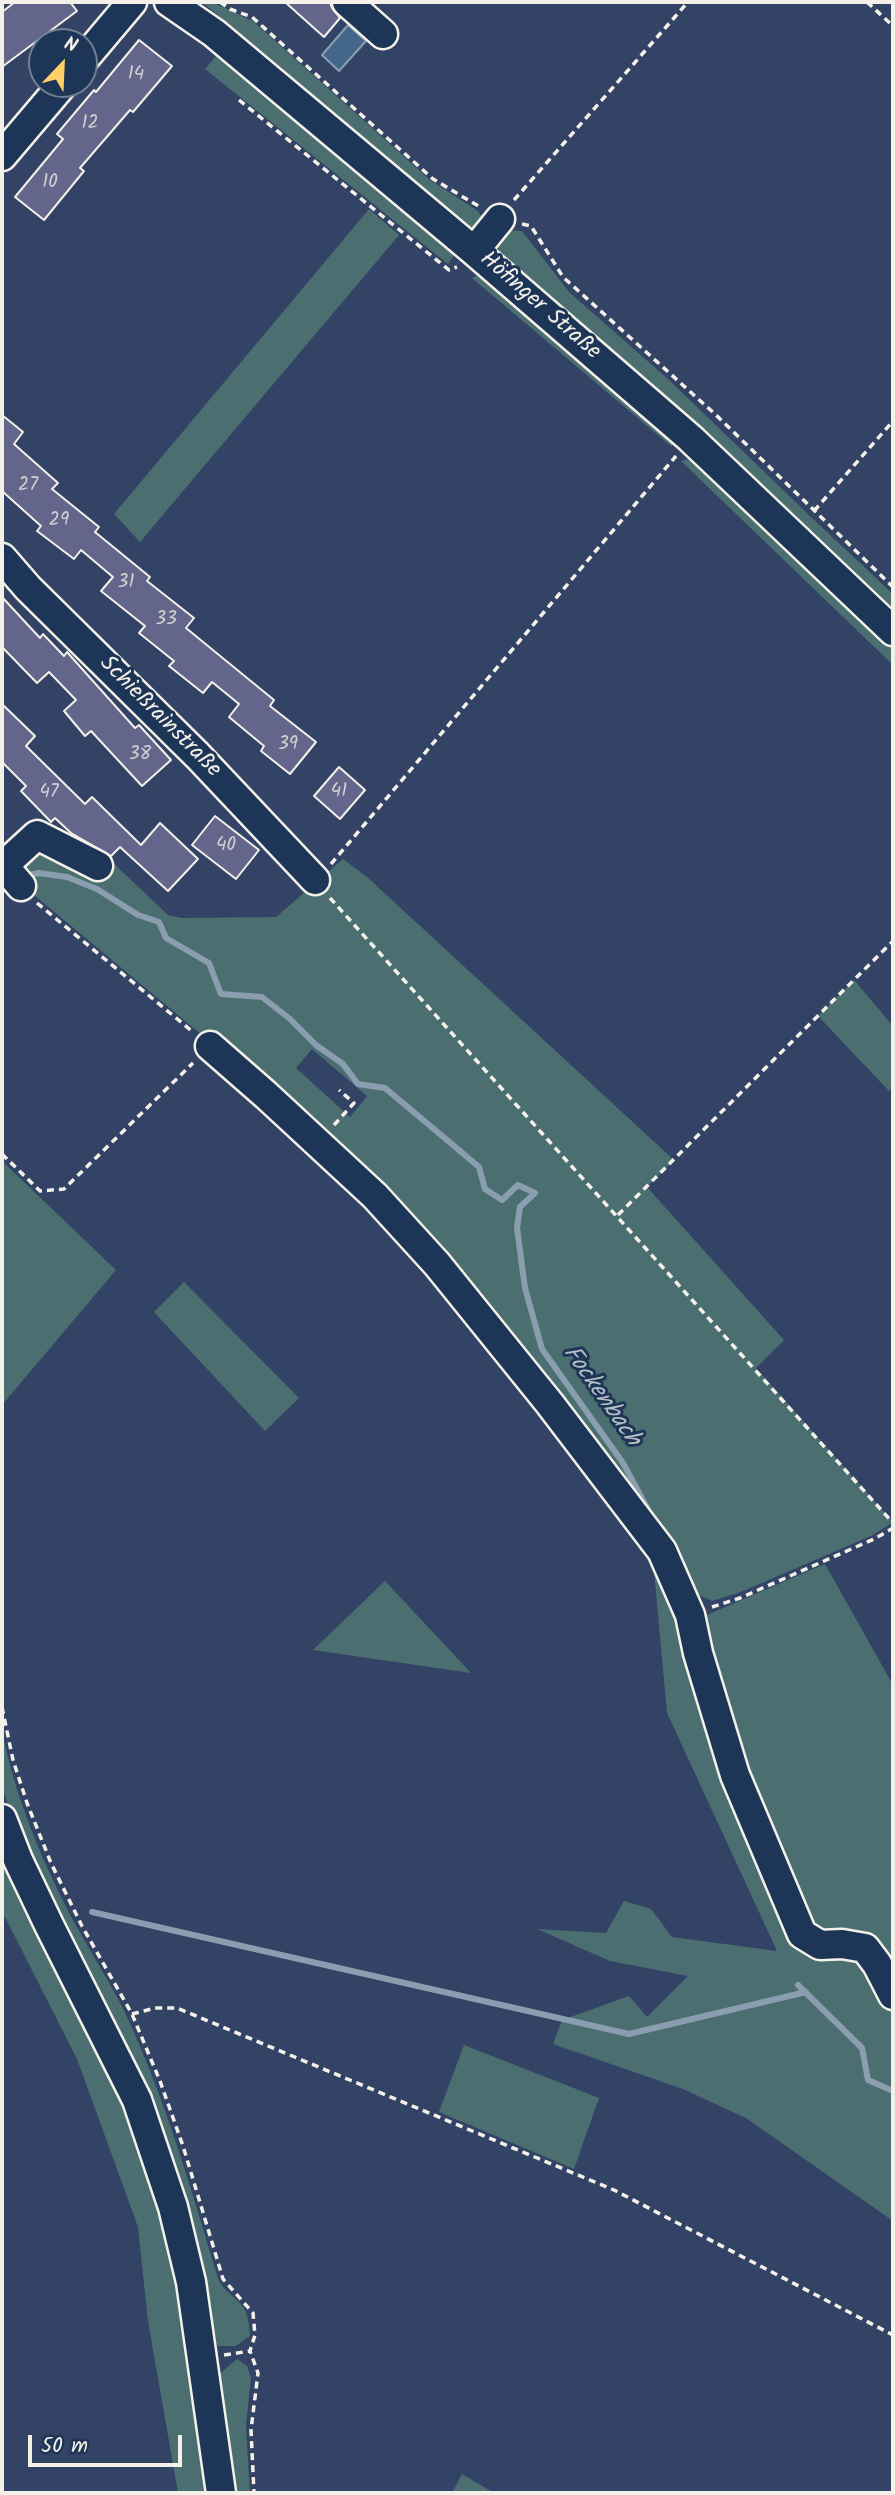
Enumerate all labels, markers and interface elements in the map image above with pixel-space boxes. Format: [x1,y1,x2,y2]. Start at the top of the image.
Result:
north arrow [28,28,98,98]
text: N [59,29,82,62]
house number: 14 [128,65,144,87]
house number: 12 [81,114,99,136]
house number: 10 [42,173,58,195]
street label: Höfinger Straße [473,247,605,367]
house number: 27 [18,476,38,498]
house number: 29 [49,511,69,533]
house number: 31 [118,573,134,595]
house number: 33 [155,610,177,632]
street label: Schießrainstraße [92,651,226,785]
house number: 39 [278,735,298,757]
house number: 38 [129,745,151,767]
house number: 41 [331,782,347,804]
house number: 47 [39,783,59,805]
house number: 40 [216,836,236,858]
water label: Fockenbach [555,1341,645,1453]
scale bar [32,2422,186,2466]
text: 50 m [41,2430,88,2463]

